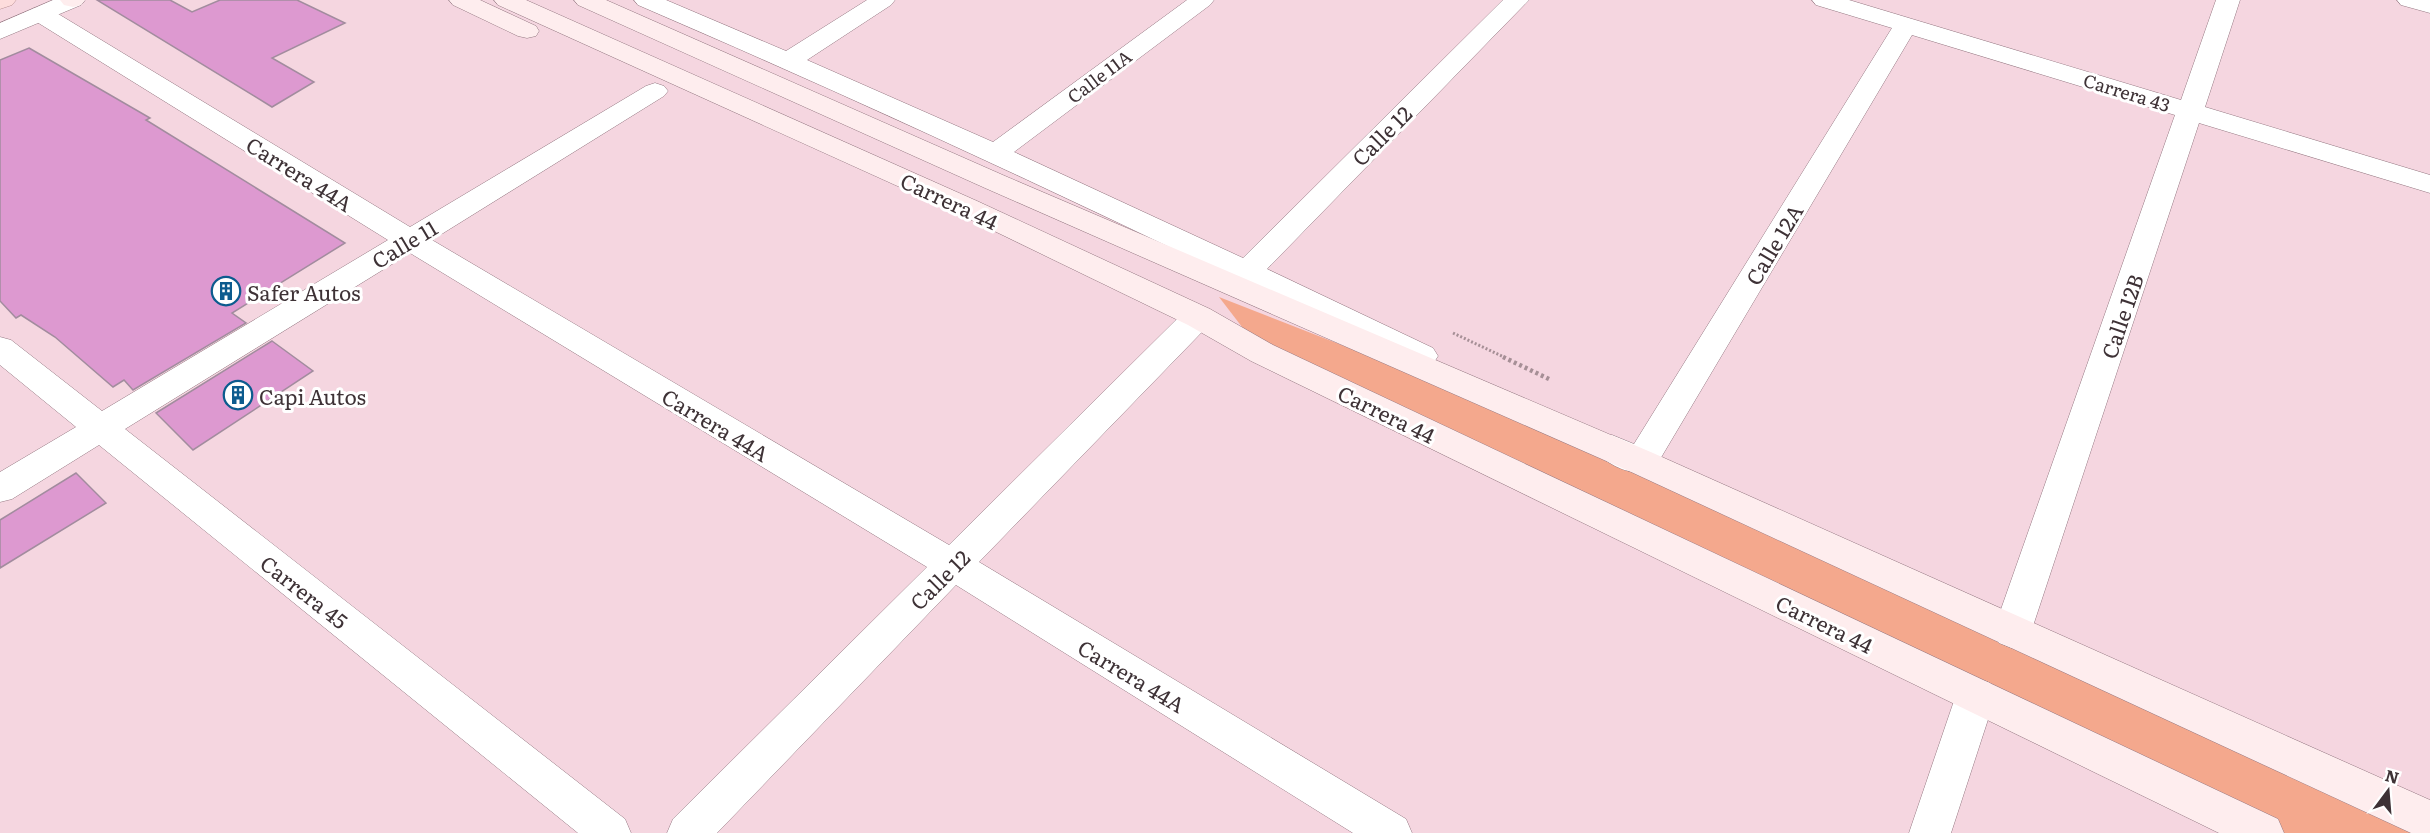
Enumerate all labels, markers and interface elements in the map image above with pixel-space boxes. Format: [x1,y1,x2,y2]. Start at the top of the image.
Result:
street label: Calle 11A [1061,43,1137,109]
street label: Carrera 43 [2080,66,2174,118]
street label: Calle 12 [1344,98,1418,172]
street label: Carrera 44A [241,128,360,218]
street label: Carrera 44 [896,164,1004,236]
street label: Calle 12A [1737,197,1810,290]
street label: Calle 11 [365,211,443,275]
street label: Calle 12B [2092,269,2150,363]
building icon: Safer Autos [210,275,242,307]
place label: Safer Autos [247,276,361,307]
street label: Carrera 44 [1333,376,1441,450]
building icon: Capi Autos [222,379,254,411]
place label: Capi Autos [259,380,366,411]
street label: Carrera 44A [657,380,776,468]
street label: Calle 12 [902,542,976,616]
street label: Carrera 45 [255,547,355,635]
street label: Carrera 44 [1771,586,1879,660]
street label: Carrera 44A [1073,631,1192,719]
north arrow [2358,761,2418,821]
text: N [2383,762,2402,789]

